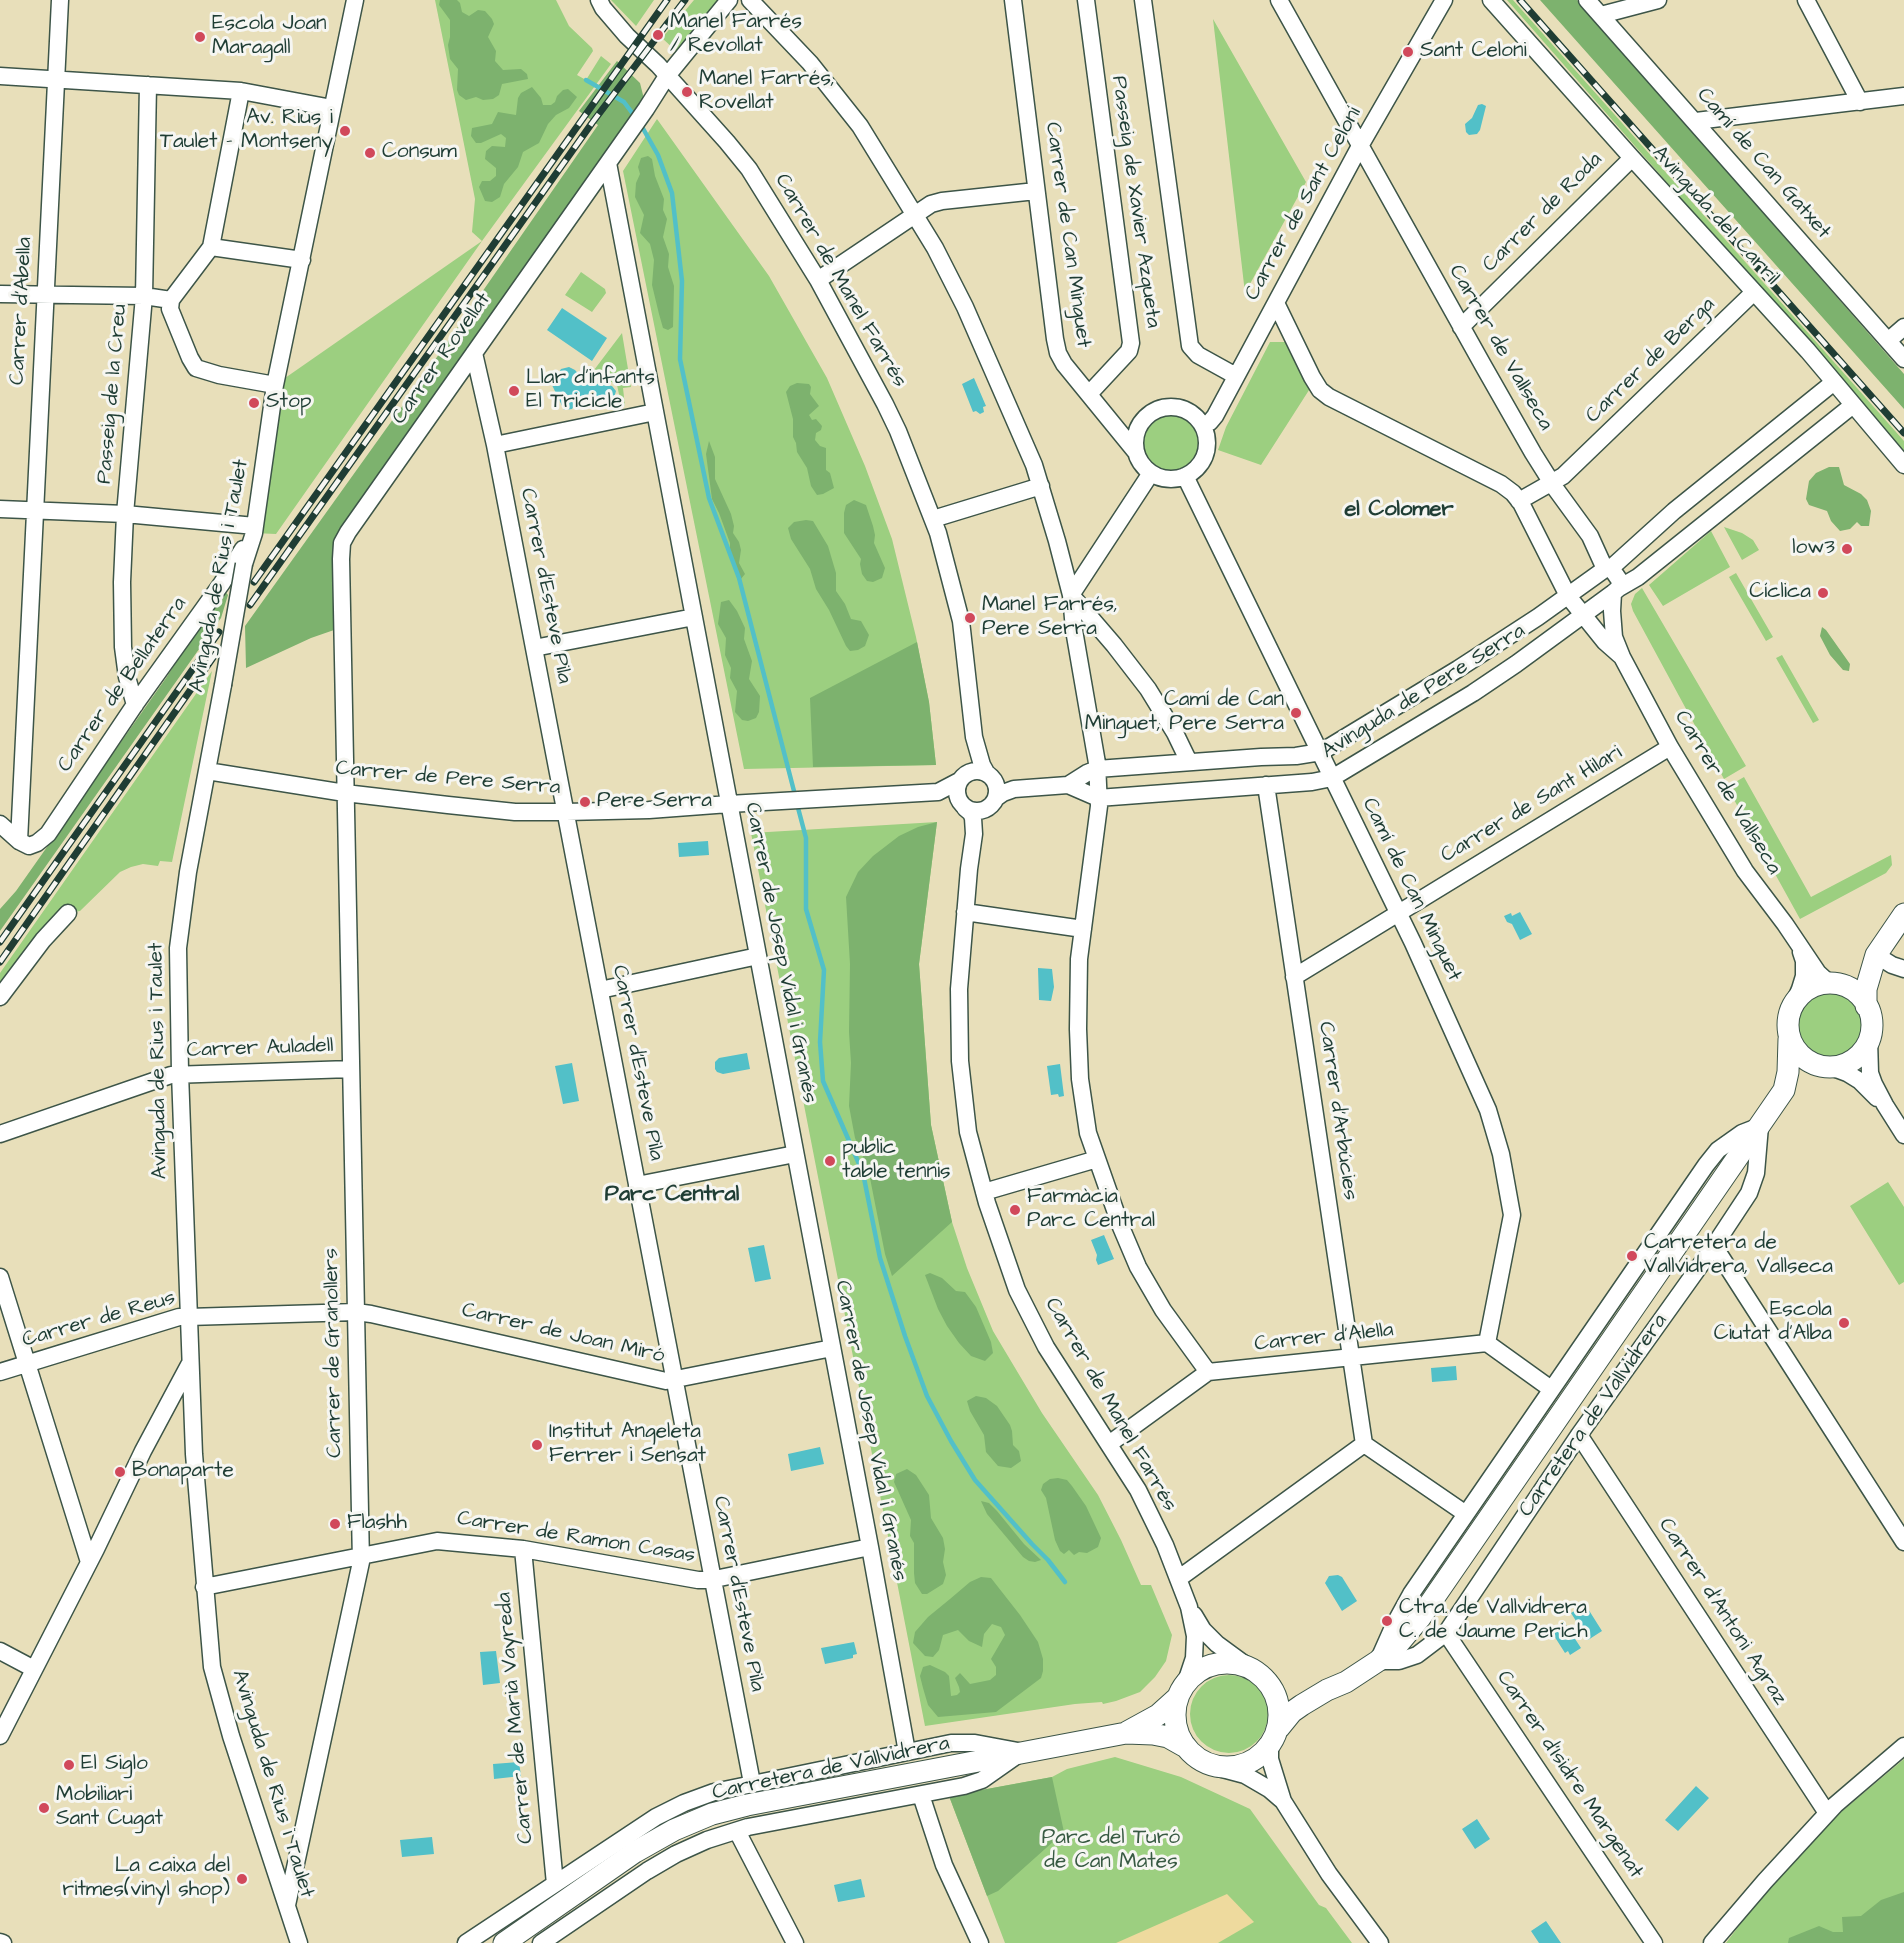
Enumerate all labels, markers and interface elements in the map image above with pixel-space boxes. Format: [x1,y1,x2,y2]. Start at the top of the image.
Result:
place label: Manel Farrés / Revollat [670,10,802,60]
place label: Escola Joan Maragall [212,12,327,62]
marker: Manel Farrés / Revollat [651,28,665,42]
marker: Escola Joan Maragall [193,30,207,44]
place label: Sant Celoni [1420,39,1527,65]
marker: Sant Celoni [1401,45,1415,59]
place label: Manel Farrés, Rovellat [699,67,835,117]
street label: Passeig de Xavier Azqueta [1105,74,1165,330]
street label: Camí de Can Gatxet [1691,83,1835,245]
marker: Manel Farrés, Rovellat [680,85,694,99]
street label: Carrer de Sant Celoni [1240,103,1368,305]
place label: Av. Rius i Taulet - Montseny [160,106,333,156]
street label: Carrer de Can Minguet [1039,121,1095,349]
marker: Av. Rius i Taulet - Montseny [338,124,352,138]
place label: Consum [382,140,457,166]
street label: Avinguda del Carril [1646,141,1784,291]
marker: Consum [363,146,377,160]
street label: Carrer de Roda [1478,148,1608,278]
street label: Carrer de Manel Farrés [768,170,912,392]
street label: Carrer d'Abella [6,236,38,386]
street label: Carrer de Vallseca [1442,261,1558,435]
street label: Carrer Rovellat [387,288,497,430]
street label: Carrer de Berga [1581,293,1721,429]
street label: Passeig de la Creu [93,303,133,485]
place label: Llar d'infants El Tricicle [526,366,655,416]
marker: Llar d'infants El Tricicle [507,384,521,398]
place label: Stop [266,390,311,416]
marker: Stop [247,396,261,410]
street label: Avinguda de Rius i Taulet [185,457,255,695]
street label: Carrer d'Esteve Pila [514,486,576,686]
district label: el Colomer [1344,497,1454,523]
place label: low3 [1792,536,1835,562]
marker: low3 [1840,542,1854,556]
place label: Cíclica [1749,580,1811,606]
marker: Cíclica [1816,586,1830,600]
street label: Carrer de Bellaterra [53,593,193,777]
place label: Manel Farrés, Pere Serra [982,593,1118,643]
marker: Manel Farrés, Pere Serra [963,611,977,625]
street label: Avinguda de Pere Serra [1318,619,1530,765]
place label: Camí de Can Minguet, Pere Serra [1085,688,1284,738]
marker: Camí de Can Minguet, Pere Serra [1289,706,1303,720]
street label: Carrer de Vallseca [1668,706,1786,880]
street label: Carrer de Sant Hilari [1437,741,1627,869]
street label: Carrer de Pere Serra [335,757,561,801]
place label: Pere Serra [597,789,712,815]
street label: Camí de Can Minguet [1356,794,1466,986]
marker: Pere Serra [578,795,592,809]
street label: Carrer de Josep Vidal i Granés [738,800,822,1106]
street label: Avinguda de Rius i Taulet [144,942,174,1180]
street label: Carrer d'Esteve Pila [606,963,668,1163]
street label: Carrer d'Arbúcies [1312,1020,1362,1202]
street label: Carrer Auladell [186,1034,334,1064]
place label: public table tennis [842,1136,951,1186]
marker: public table tennis [823,1154,837,1168]
district label: Parc Central [605,1182,739,1208]
place label: Farmàcia Parc Central [1027,1185,1155,1235]
marker: Farmàcia Parc Central [1008,1203,1022,1217]
place label: Carretera de Vallvidrera, Vallseca [1644,1231,1833,1281]
street label: Carrer de Granollers [320,1248,348,1458]
marker: Carretera de Vallvidrera, Vallseca [1625,1249,1639,1263]
street label: Carrer de Josep Vidal i Granés [828,1278,912,1584]
street label: Carrer de Reus [20,1286,178,1354]
street label: Carrer de Manel Farrés [1038,1294,1182,1516]
street label: Carrer de Joan Miró [459,1298,667,1370]
place label: Escola Ciutat d'Alba [1714,1298,1832,1348]
street label: Carretera de Vallvidrera [1514,1310,1674,1522]
marker: Escola Ciutat d'Alba [1837,1316,1851,1330]
street label: Carrer d'Alella [1253,1318,1395,1358]
place label: Institut Angeleta Ferrer i Sensat [549,1420,706,1470]
marker: Institut Angeleta Ferrer i Sensat [530,1438,544,1452]
place label: Bonaparte [132,1459,234,1485]
marker: Bonaparte [113,1465,127,1479]
street label: Carrer d'Esteve Pila [707,1494,769,1694]
street label: Carrer de Ramon Casas [455,1507,697,1569]
place label: Flashh [347,1511,407,1537]
street label: Carrer d'Antoni Agraz [1652,1514,1792,1710]
marker: Flashh [328,1517,342,1531]
street label: Carrer de Marià Vayreda [492,1591,540,1845]
place label: Ctra. de Vallvidrera C. de Jaume Perich [1399,1596,1588,1646]
marker: Ctra. de Vallvidrera C. de Jaume Perich [1380,1614,1394,1628]
street label: Carrer d'Isidre Margenat [1490,1666,1648,1884]
street label: Avinguda de Rius i Taulet [225,1667,319,1901]
street label: Carretera de Vallvidrera [710,1732,952,1806]
place label: El Siglo [81,1752,148,1778]
marker: El Siglo [62,1758,76,1772]
place label: Mobiliari Sant Cugat [56,1783,163,1833]
marker: Mobiliari Sant Cugat [37,1801,51,1815]
park label: Parc del Turó de Can Mates [1042,1826,1180,1876]
place label: La caixa del ritmes(vinyl shop) [63,1854,230,1904]
marker: La caixa del ritmes(vinyl shop) [235,1872,249,1886]

